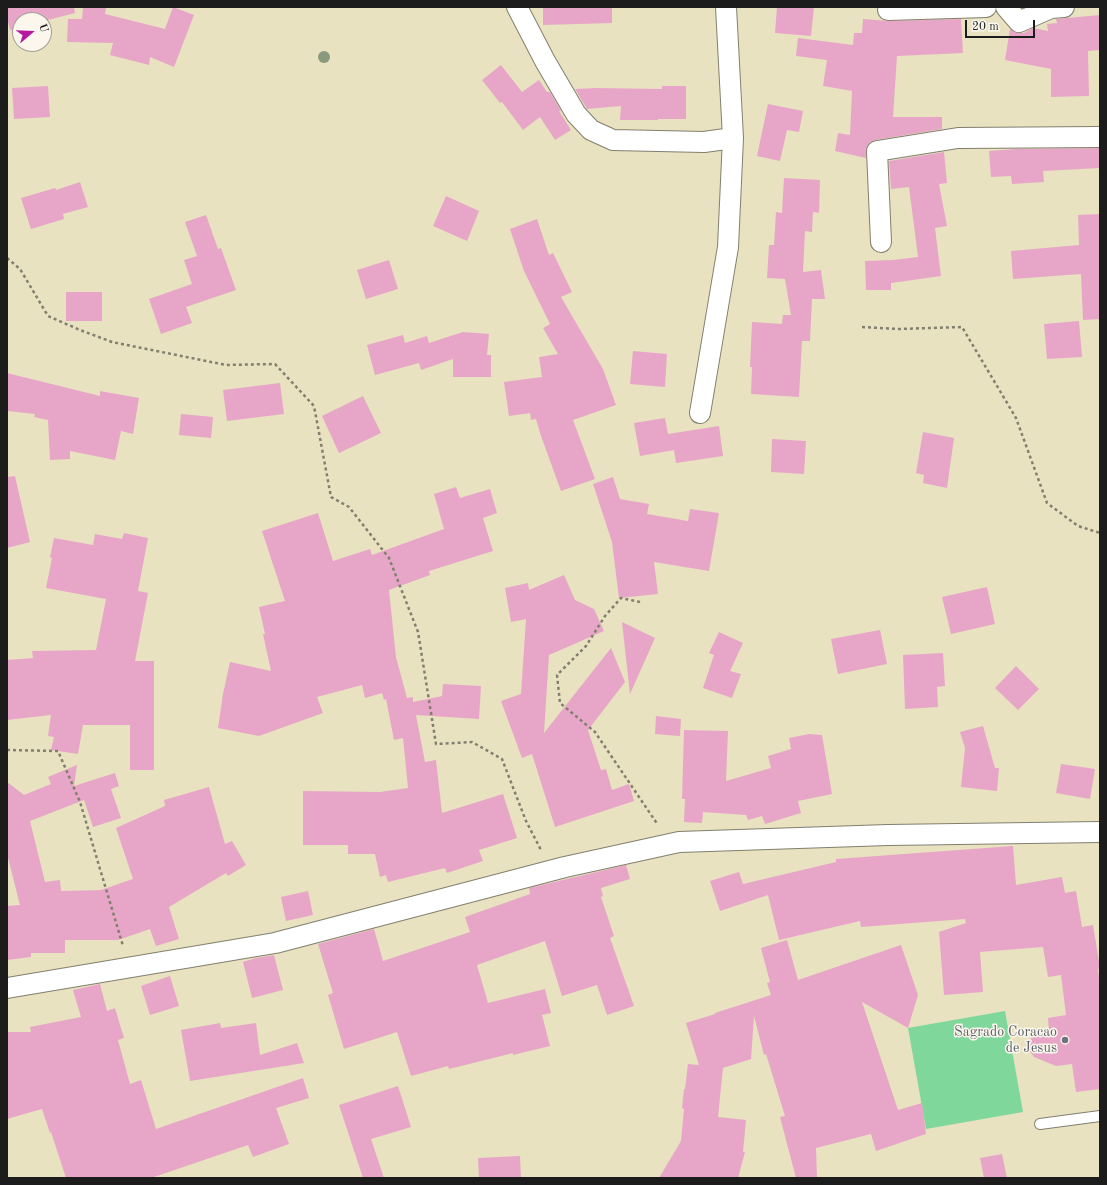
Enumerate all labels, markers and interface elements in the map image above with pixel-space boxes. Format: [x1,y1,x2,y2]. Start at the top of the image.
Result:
north arrow [12,12,52,52]
scale bar [967,12,1037,38]
text: 20 m [972,21,999,33]
text: U [36,22,49,34]
place label: Sagrado Coracao de Jesus [954,1024,1057,1056]
marker: Sagrado Coracao de Jesus [1060,1035,1070,1045]

